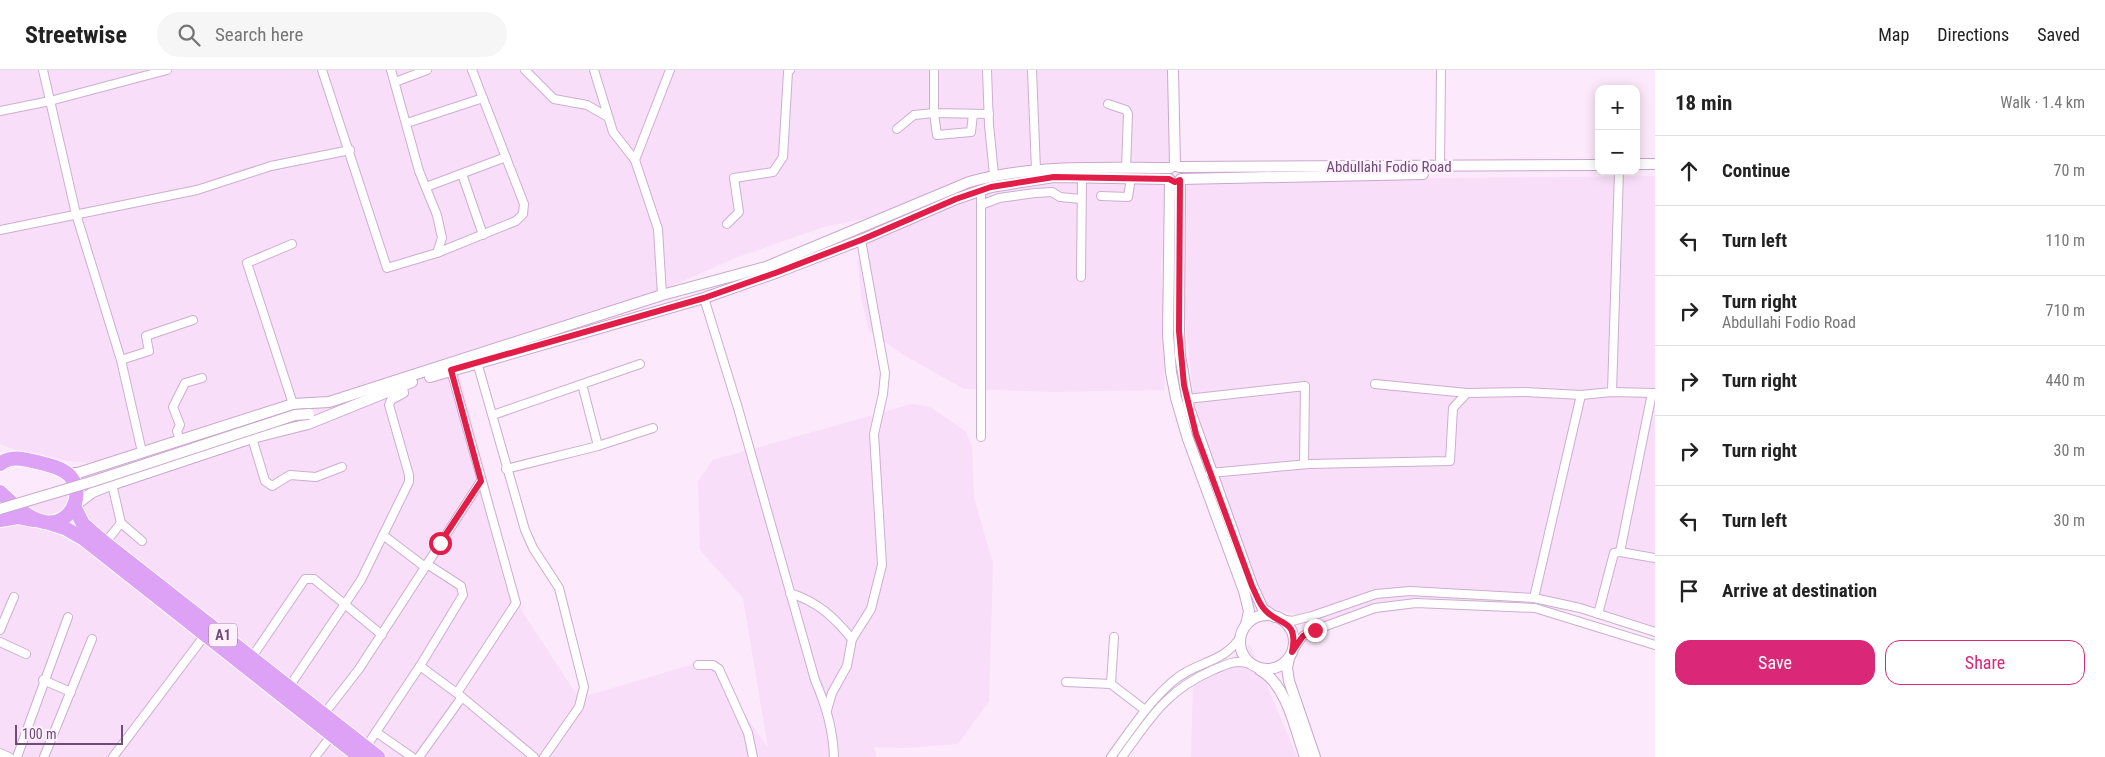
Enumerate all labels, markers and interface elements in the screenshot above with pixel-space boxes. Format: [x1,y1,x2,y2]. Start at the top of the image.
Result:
search box [157,12,507,57]
text: Streetwise [25,21,127,49]
icon: search [175,21,203,49]
text: Search here [215,23,303,46]
text: Map [1878,24,1909,45]
text: Directions [1937,24,2009,45]
text: Saved [2037,24,2080,45]
map controls [1595,85,1640,175]
button: + [1595,85,1640,130]
text: 18 min [1675,91,1732,115]
text: Walk · 1.4 km [2000,93,2085,112]
button: − [1595,130,1640,175]
icon: ahead [1675,157,1703,185]
street label: Abdullahi Fodio Road [1326,158,1452,176]
text: Continue [1722,159,1790,182]
text: 70 m [2053,161,2085,180]
icon: left [1675,227,1703,255]
text: Turn left [1722,229,1787,252]
text: 110 m [2046,231,2085,250]
text: Turn right [1722,290,1797,313]
icon: right [1675,297,1703,325]
text: 710 m [2046,301,2085,320]
text: Abdullahi Fodio Road [1722,313,1856,332]
icon: right [1675,367,1703,395]
text: Turn right [1722,369,1797,392]
text: 440 m [2046,371,2085,390]
icon: right [1675,437,1703,465]
text: Turn right [1722,439,1797,462]
text: 30 m [2053,441,2085,460]
icon: left [1675,507,1703,535]
text: Turn left [1722,509,1787,532]
text: 30 m [2053,511,2085,530]
route start [429,532,452,555]
icon: arrive [1675,577,1703,605]
text: Arrive at destination [1722,579,1877,602]
route end [1304,619,1327,642]
road number: A1 [209,624,237,646]
button: Save [1675,640,1875,685]
button: Share [1885,640,2085,685]
scale bar [15,722,122,745]
text: 100 m [22,726,57,742]

